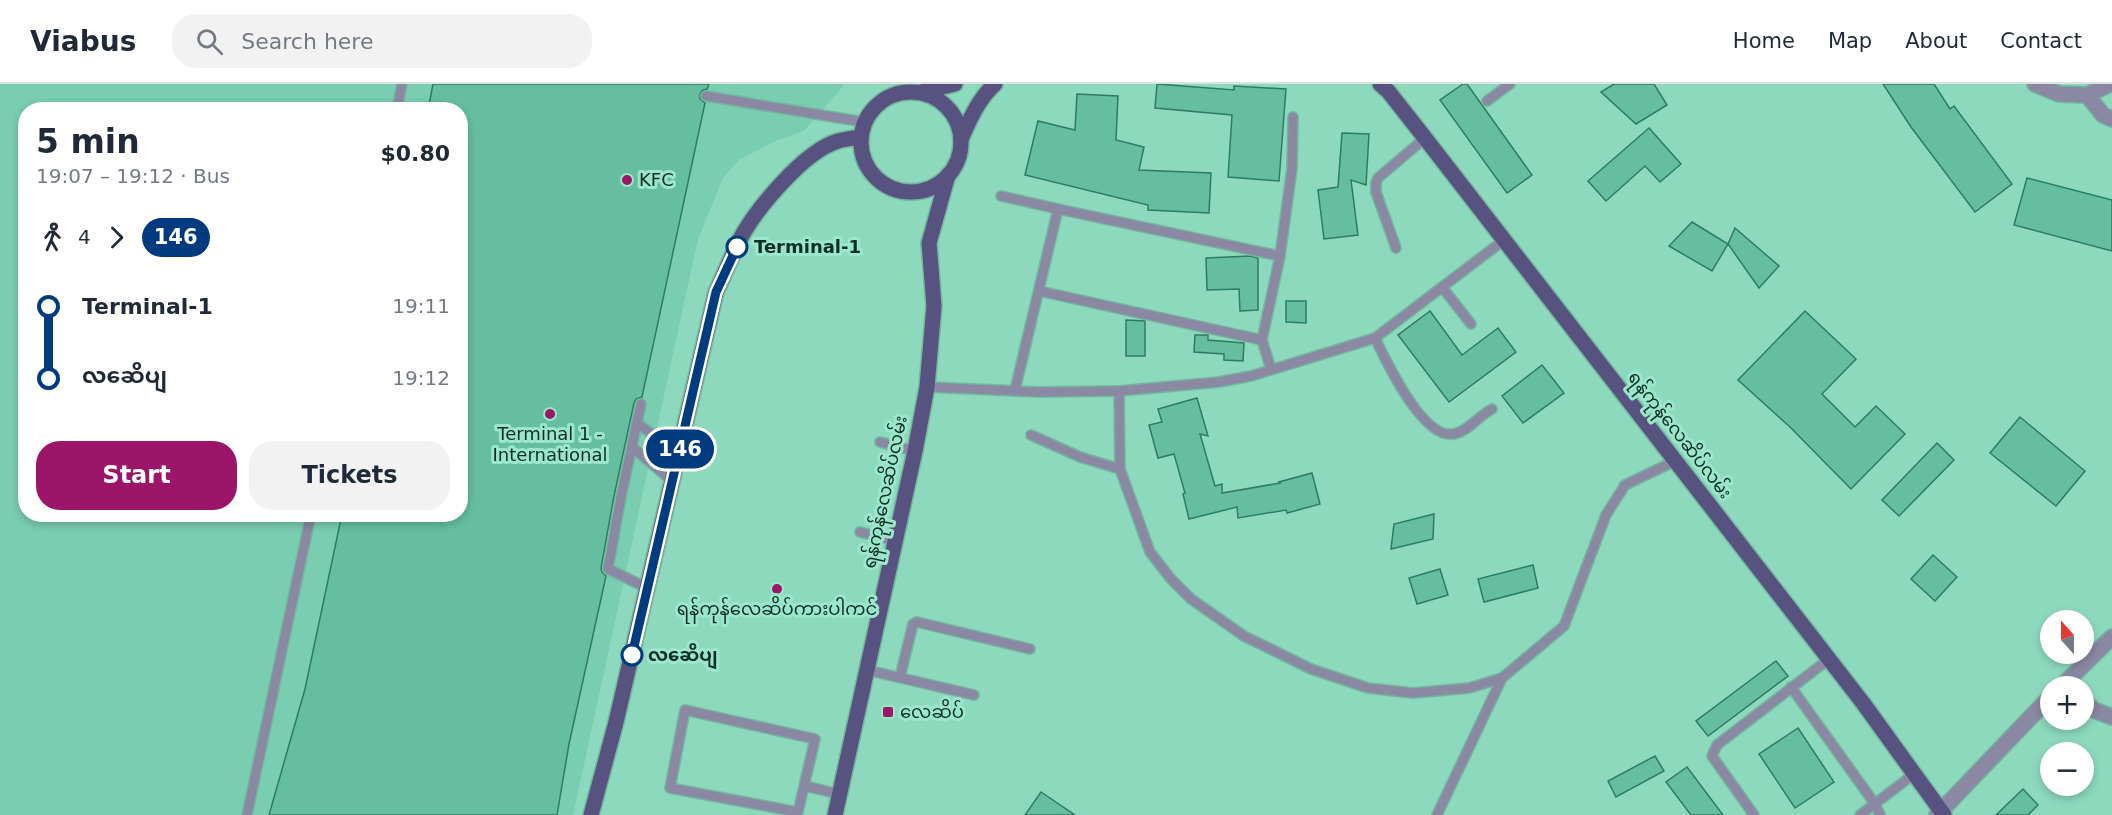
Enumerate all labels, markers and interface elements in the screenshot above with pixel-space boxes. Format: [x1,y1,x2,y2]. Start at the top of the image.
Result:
search box [172,14,592,68]
text: Viabus [30,25,136,58]
icon: search [193,25,226,58]
text: Search here [241,29,373,54]
text: Home [1733,29,1795,53]
text: Map [1828,29,1872,53]
text: About [1905,29,1967,53]
text: Contact [2000,29,2082,53]
text: 5 min [36,122,140,161]
text: $0.80 [380,141,450,166]
text: 19:07 – 19:12 · Bus [36,164,230,188]
place label: KFC [639,169,674,190]
marker: KFC [620,173,634,187]
icon: walk [36,221,69,254]
icon: forward [100,221,133,254]
text: 4 [78,225,91,249]
text: 146 [154,225,198,249]
marker: Terminal-1 [726,236,748,258]
place label: Terminal-1 [754,236,861,257]
text: Terminal-1 [82,294,213,319]
text: 19:11 [392,294,450,318]
text: လဆေိပျ [82,363,167,388]
street label: ရန်ကုန်လေဆိပ်လမ်း [1620,365,1739,506]
text: 19:12 [392,366,450,390]
marker: Terminal 1 - International [543,407,557,421]
street label: ရန်ကုန်လေဆိပ်လမ်း [855,413,916,571]
place label: Terminal 1 - International [493,423,607,465]
line badge: 146 [646,430,714,469]
text: 146 [658,437,702,461]
button: Start [36,441,237,510]
button: Tickets [249,441,450,510]
marker: ရန်ကုန်လေဆိပ်ကားပါကင် [770,582,784,596]
place label: ရန်ကုန်လေဆိပ်ကားပါကင် [677,595,877,624]
north arrow [2040,610,2094,664]
map controls [2040,610,2094,796]
place label: လဆေိပျ [648,643,718,670]
marker: လဆေိပျ [621,644,643,666]
button: + [2040,676,2094,730]
place label: လေဆိပ် [900,698,964,722]
marker: လေဆိပ် [881,705,895,719]
button: − [2040,742,2094,796]

